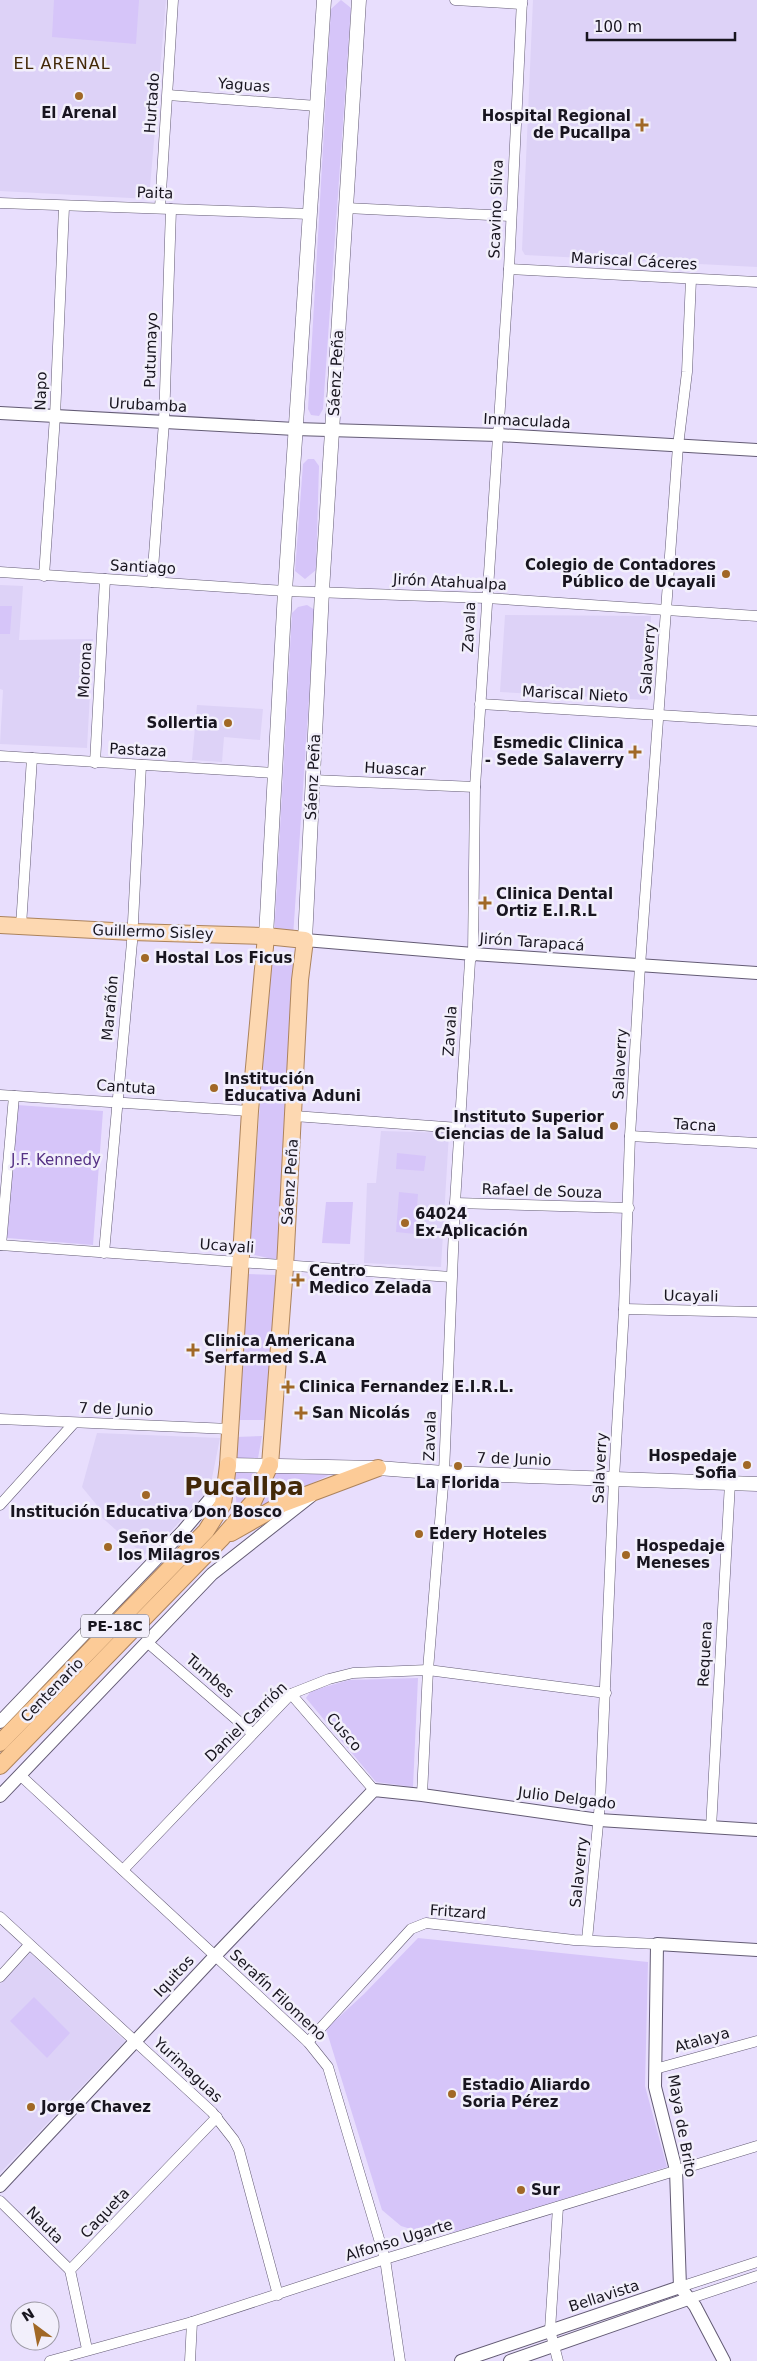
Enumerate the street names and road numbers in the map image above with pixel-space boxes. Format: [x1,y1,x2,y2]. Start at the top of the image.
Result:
street label: Hurtado [141,72,163,134]
street label: Yaguas [216,74,271,96]
street label: Scavino Silva [485,159,507,259]
street label: Paita [136,183,174,203]
street label: Mariscal Cáceres [570,249,698,273]
street label: Putumayo [141,312,161,388]
street label: Sáenz Peña [325,329,347,417]
street label: Napo [31,371,51,411]
street label: Urubamba [108,394,188,416]
street label: Inmaculada [483,410,571,432]
street label: Santiago [109,556,177,578]
street label: Jirón Atahualpa [392,570,507,594]
street label: Zavala [459,601,479,653]
street label: Salaverry [637,623,659,695]
street label: Morona [75,642,95,698]
street label: Mariscal Nieto [521,682,629,706]
street label: Sáenz Peña [302,733,324,821]
street label: Pastaza [109,740,167,760]
street label: Huascar [364,758,427,780]
street label: Guillermo Sisley [92,921,214,943]
street label: Jirón Tarapacá [478,929,585,955]
street label: Marañón [98,974,122,1042]
street label: Zavala [439,1005,461,1057]
street label: Salaverry [609,1028,631,1100]
street label: Cantuta [96,1076,156,1098]
street label: Tacna [672,1115,717,1135]
street label: Sáenz Peña [278,1138,302,1226]
street label: Rafael de Souza [481,1180,603,1202]
street label: Ucayali [199,1235,255,1257]
street label: Ucayali [663,1287,719,1305]
street label: 7 de Junio [78,1399,154,1419]
street label: Zavala [420,1410,440,1462]
street label: Salaverry [589,1432,611,1504]
street label: 7 de Junio [476,1449,552,1469]
road number: PE-18C [81,1614,149,1638]
street label: Requena [694,1621,716,1687]
street label: Tumbes [182,1650,238,1702]
street label: Centenario [17,1654,87,1726]
street label: Daniel Carrión [201,1678,291,1766]
street label: Cusco [322,1709,366,1755]
street label: Julio Delgado [516,1783,617,1813]
street label: Salaverry [566,1836,592,1908]
street label: Fritzard [429,1901,487,1923]
street label: Serafín Filomeno [226,1946,330,2044]
street label: Iquitos [150,1951,198,2001]
street label: Atalaya [672,2024,732,2056]
street label: Yurimaguas [149,2033,226,2106]
street label: Maya de Brito [664,2073,700,2179]
street label: Caqueta [77,2184,133,2242]
street label: Nauta [23,2203,67,2247]
street label: Alfonso Ugarte [343,2215,455,2265]
street label: Bellavista [567,2276,641,2316]

